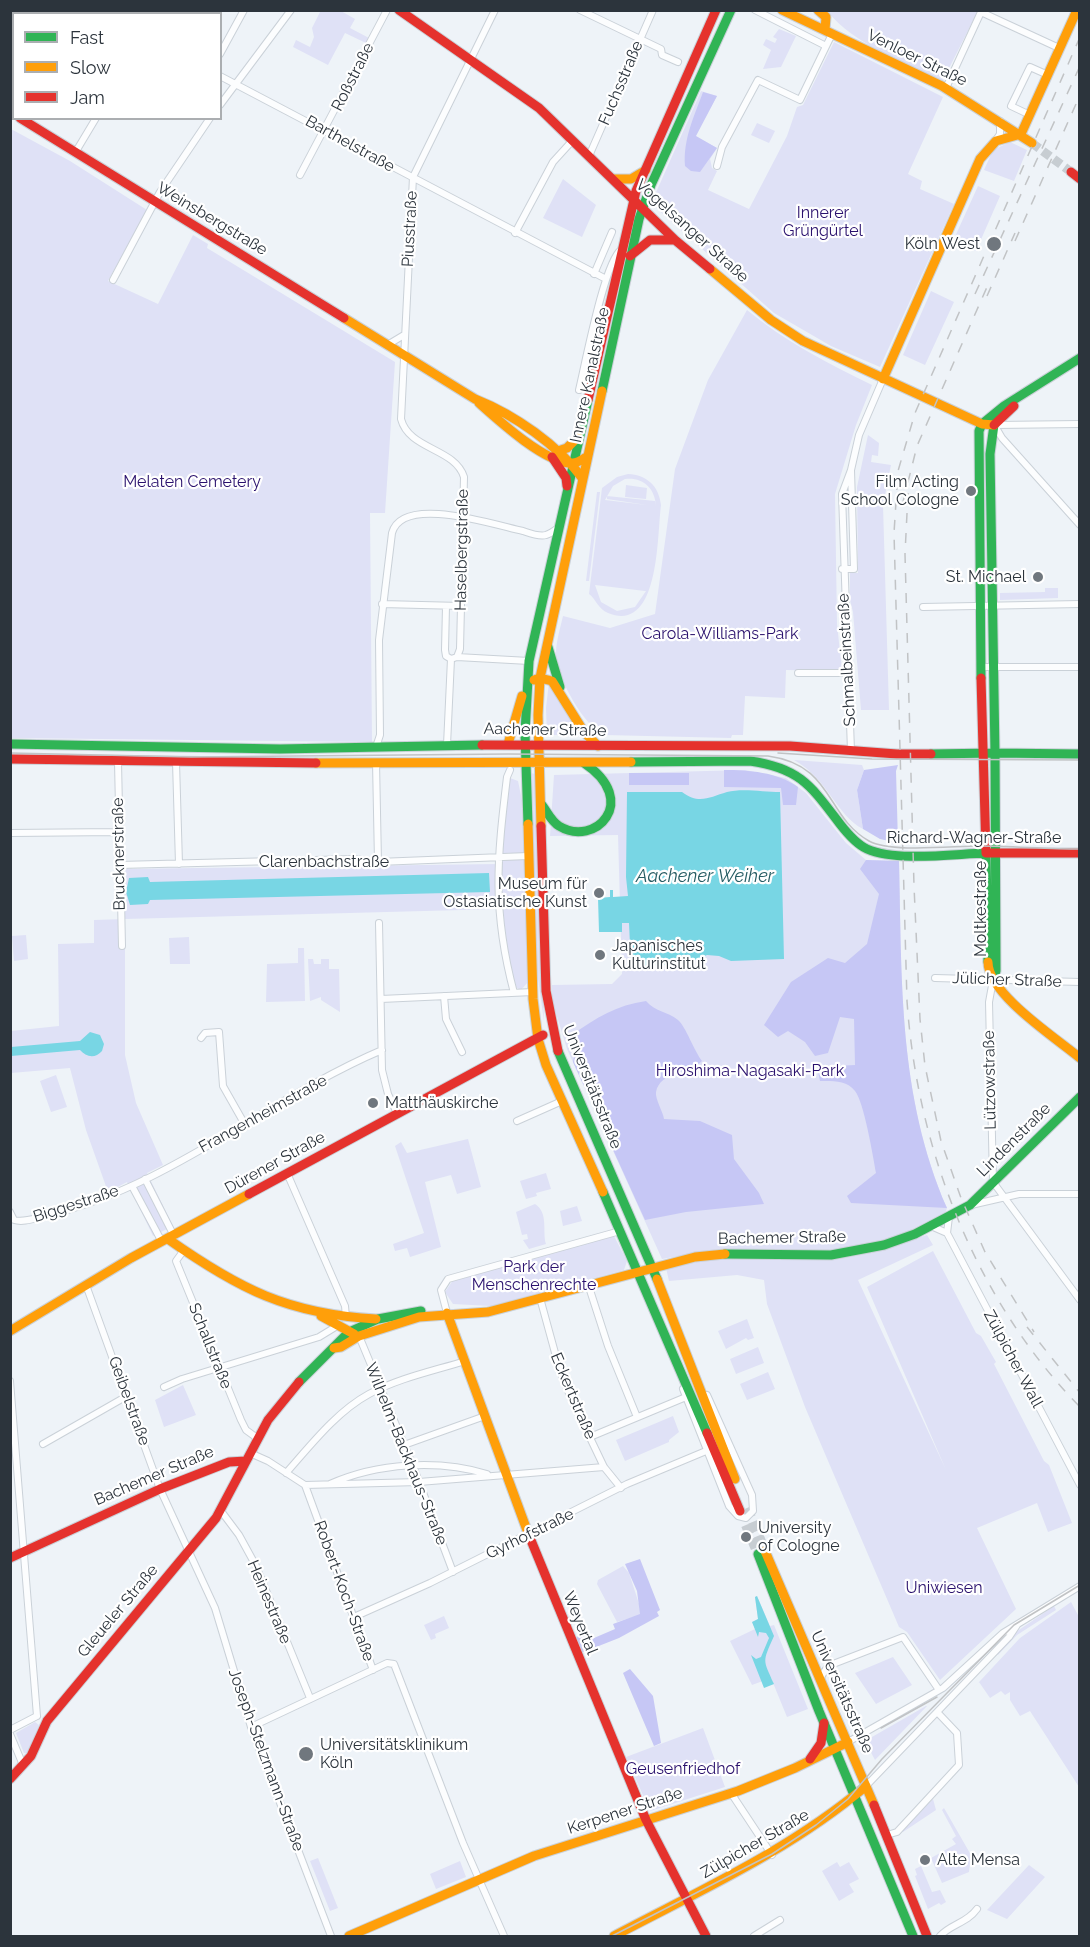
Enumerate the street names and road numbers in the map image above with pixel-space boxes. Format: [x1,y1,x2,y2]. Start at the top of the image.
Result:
street label: Venloer Straße [864,25,970,91]
street label: Fuchsstraße [595,38,647,128]
street label: Roßstraße [328,40,378,114]
street label: Barthelstraße [302,112,398,176]
street label: Vogelsanger Straße [632,175,752,287]
street label: Weinsbergstraße [153,178,271,260]
street label: Piusstraße [398,190,422,268]
street label: Innere Kanalstraße [566,306,614,444]
street label: Haselbergstraße [451,489,473,611]
street label: Schmalbeinstraße [834,593,860,727]
street label: Aachener Straße [483,719,607,741]
street label: Brucknerstraße [108,797,130,911]
street label: Richard-Wagner-Straße [887,828,1061,848]
street label: Clarenbachstraße [259,852,389,872]
street label: Moltkestraße [971,861,991,957]
street label: Jülicher Straße [952,968,1062,992]
street label: Universitätsstraße [558,1022,626,1152]
street label: Lützowstraße [980,1030,1000,1130]
street label: Frangenheimstraße [196,1071,330,1157]
street label: Lindenstraße [973,1099,1055,1181]
street label: Dürener Straße [222,1128,328,1198]
street label: Biggestraße [31,1181,121,1227]
street label: Bachemer Straße [718,1227,846,1249]
street label: Schallstraße [184,1300,236,1392]
street label: Zülpicher Wall [979,1307,1047,1411]
street label: Eckertstraße [546,1350,600,1442]
street label: Geibelstraße [104,1354,154,1448]
street label: Wilhelm-Backhaus-Straße [361,1360,451,1548]
street label: Bachemer Straße [91,1442,217,1510]
street label: Gyrhofstraße [483,1505,577,1563]
street label: Robert-Koch-Straße [310,1518,378,1664]
street label: Heinestraße [243,1557,295,1647]
street label: Gleueler Straße [74,1561,162,1661]
street label: Weyertal [559,1589,601,1657]
street label: Universitätsstraße [806,1628,878,1756]
street label: Joseph-Stelzmann-Straße [224,1666,308,1854]
street label: Kerpener Straße [565,1783,685,1839]
street label: Zülpicher Straße [697,1805,813,1883]

